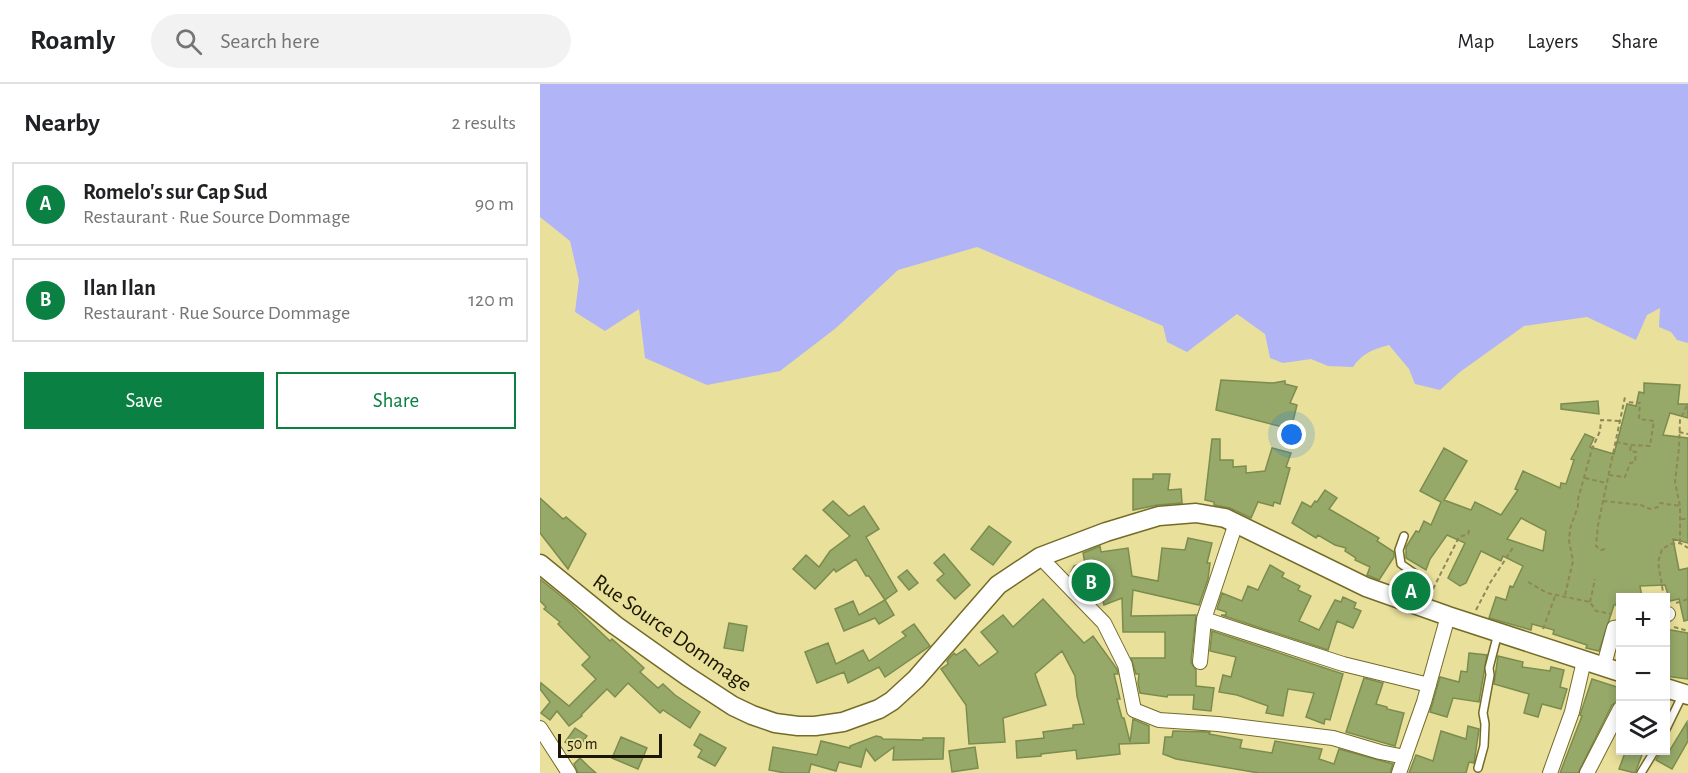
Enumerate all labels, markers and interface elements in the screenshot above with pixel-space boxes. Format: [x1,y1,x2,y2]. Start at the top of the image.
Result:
search box [151,14,571,68]
icon: search [172,25,205,58]
text: Roamly [30,27,115,55]
text: Search here [220,30,320,52]
text: Map [1458,31,1494,52]
text: Layers [1527,31,1578,52]
text: Share [1611,31,1658,52]
text: Nearby [24,110,100,136]
text: 2 results [452,113,516,133]
text: Romelo's sur Cap Sud [83,181,268,203]
text: A [40,194,52,214]
text: 90 m [475,194,514,214]
text: Restaurant · Rue Source Dommage [83,207,350,227]
text: Ilan Ilan [83,277,156,299]
text: B [40,290,51,310]
text: 120 m [468,290,514,310]
text: Restaurant · Rue Source Dommage [83,303,350,323]
button: Save [24,372,264,429]
button: Share [276,372,516,429]
your location [1277,420,1306,449]
pin: B [1072,560,1110,604]
pin: A [1392,568,1430,614]
street label: Rue Source Dommage [589,570,756,696]
map controls [1616,593,1670,755]
button: + [1616,593,1670,647]
button: − [1616,647,1670,701]
button: layers [1616,701,1670,755]
scale bar [558,731,662,758]
text: 50 m [567,736,598,752]

